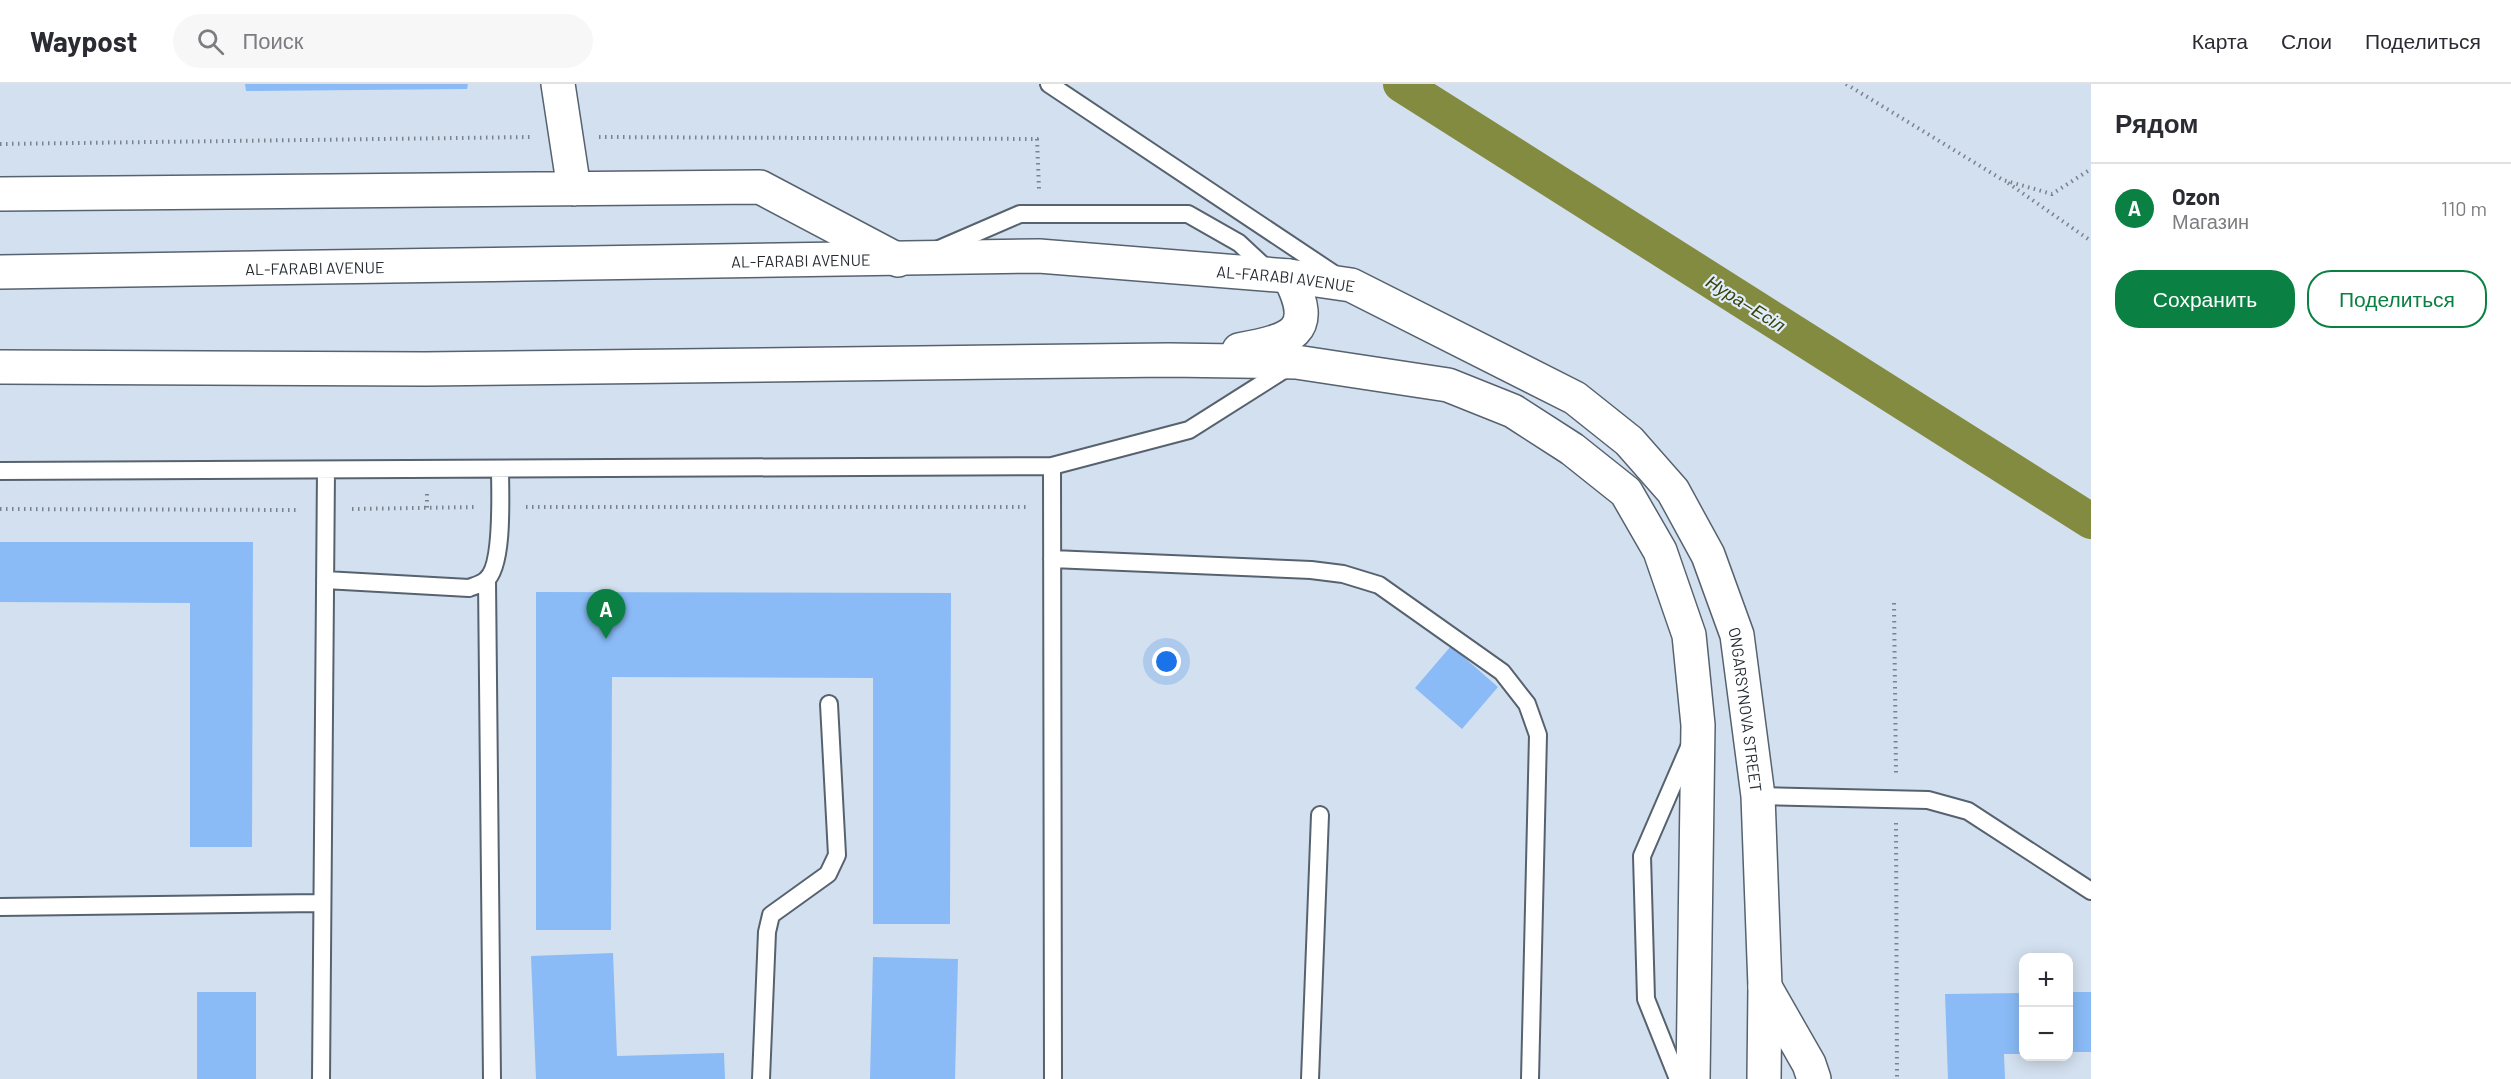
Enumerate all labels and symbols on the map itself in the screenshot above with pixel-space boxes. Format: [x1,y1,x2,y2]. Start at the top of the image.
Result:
street label: AL-FARABI AVENUE [731,249,871,270]
street label: AL-FARABI AVENUE [245,257,385,278]
street label: AL-FARABI AVENUE [1216,261,1356,295]
water label: Нура—Есіл [1702,270,1790,336]
pin: A [586,590,626,639]
street label: ONGARSYNOVA STREET [1725,624,1767,793]
your location [1152,647,1181,676]

